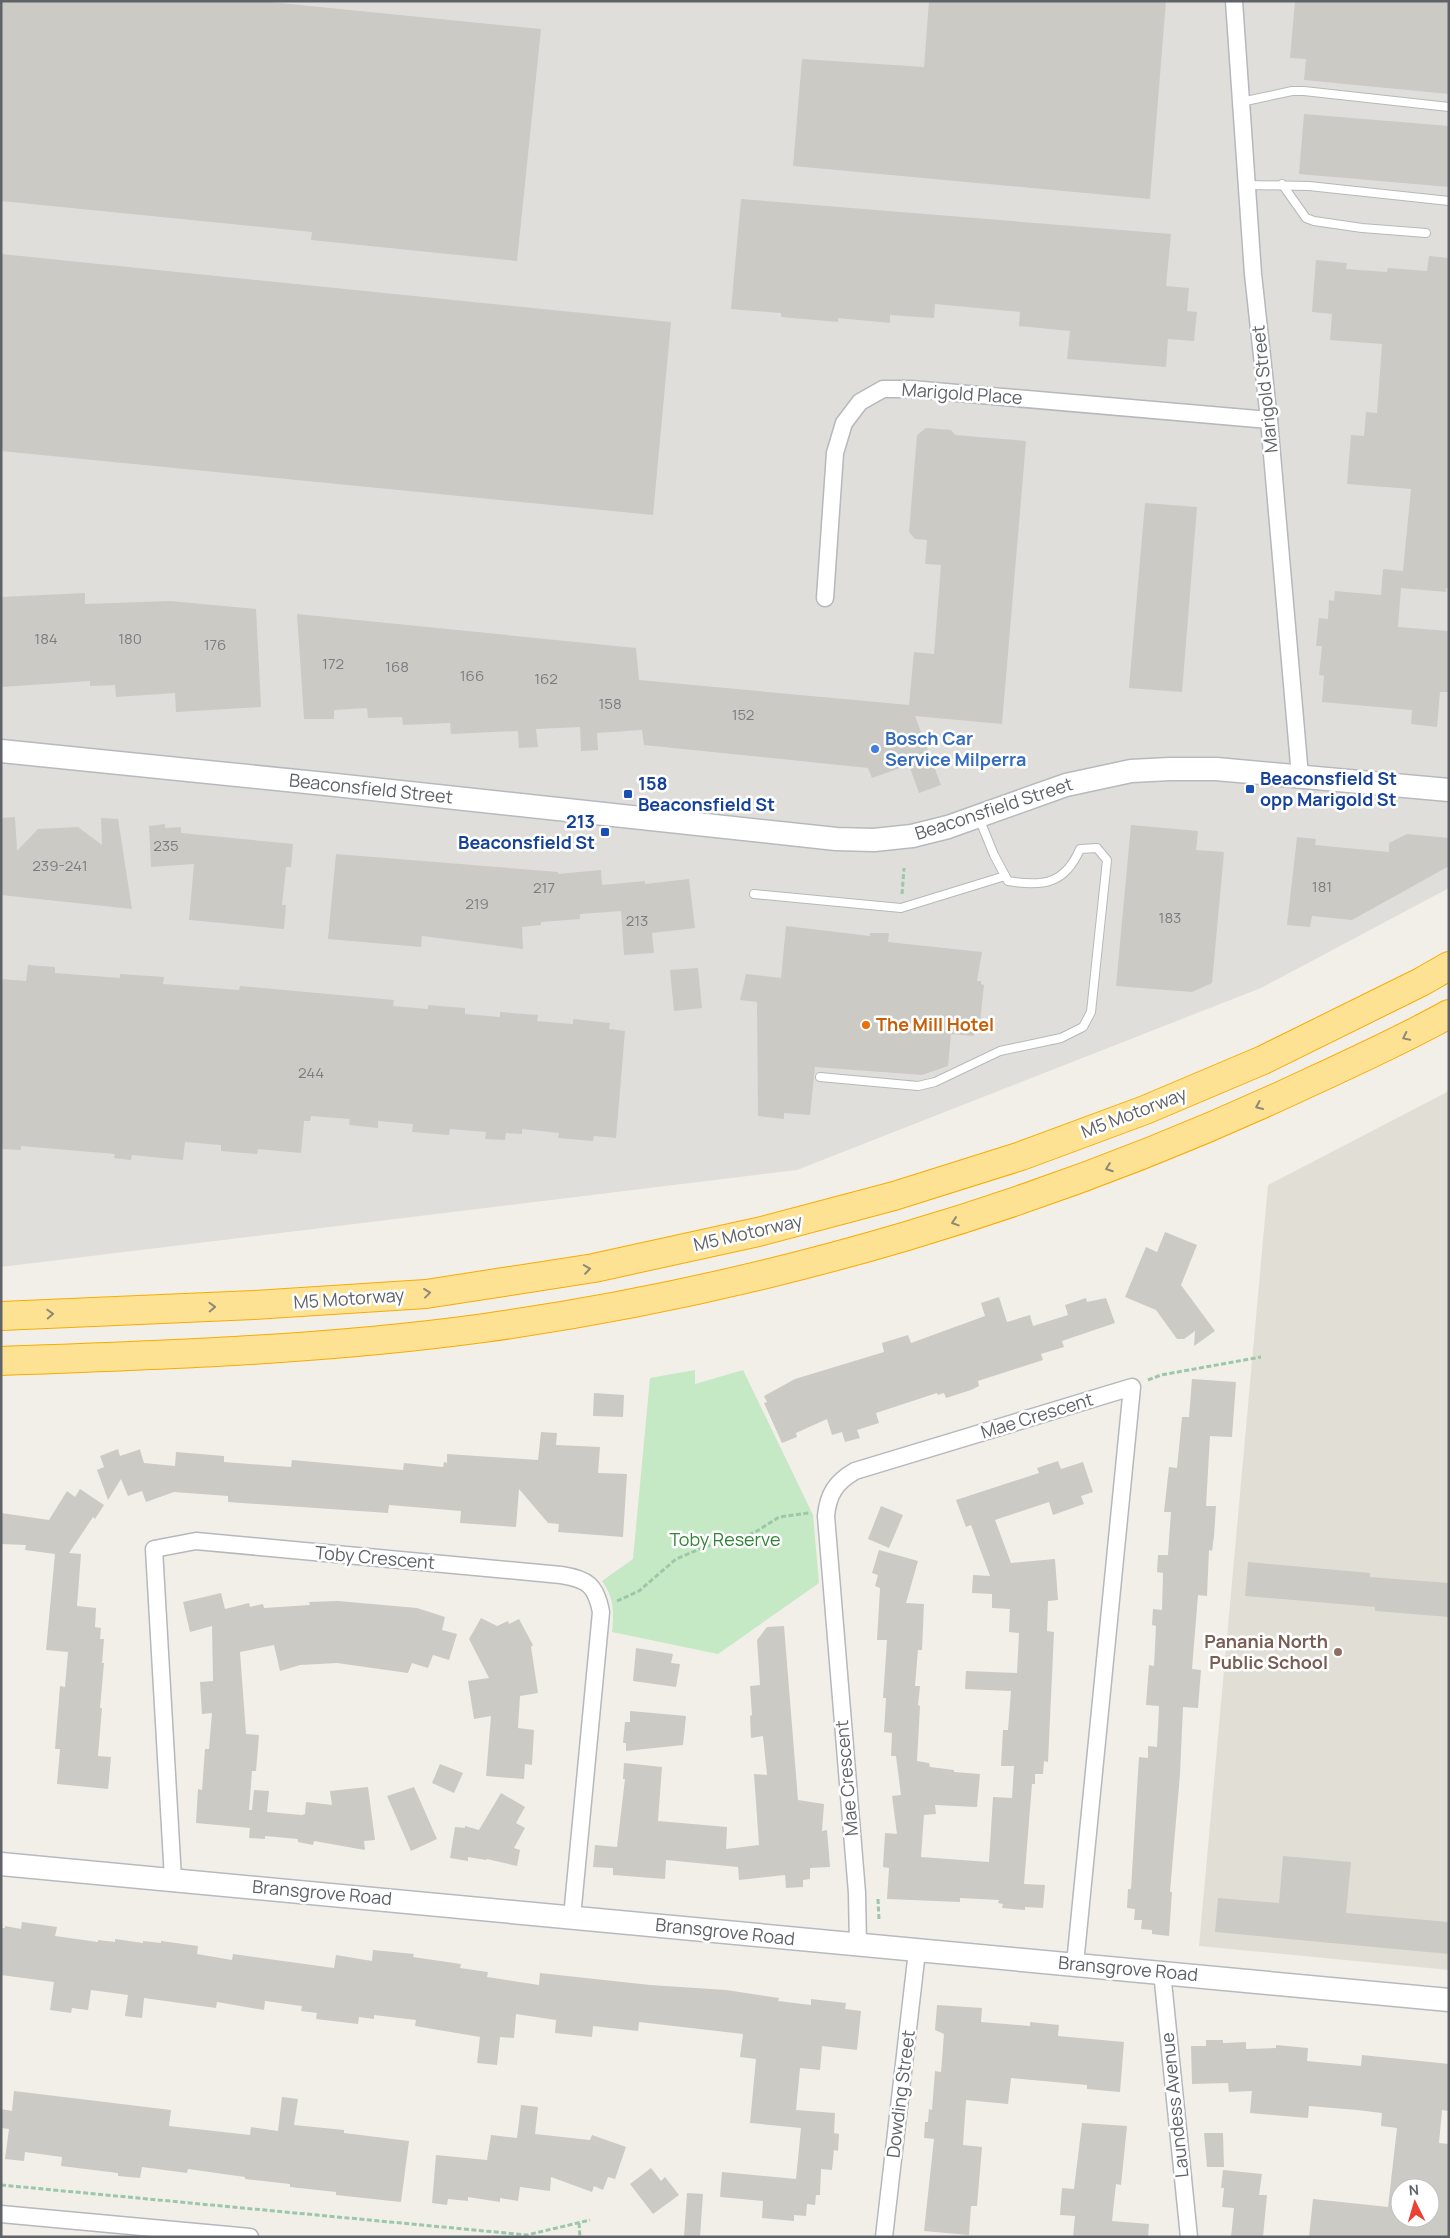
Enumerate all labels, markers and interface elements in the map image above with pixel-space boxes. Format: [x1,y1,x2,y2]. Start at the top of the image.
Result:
street label: Marigold Street [1245,324,1283,454]
street label: Marigold Place [901,377,1023,409]
house number: 184 [34,628,58,649]
house number: 180 [118,628,142,649]
house number: 176 [204,634,226,655]
house number: 172 [322,653,344,674]
house number: 168 [385,656,409,677]
house number: 166 [460,665,484,686]
house number: 162 [534,668,558,689]
house number: 158 [598,693,622,714]
house number: 152 [732,704,754,725]
place label: Bosch Car Service Milperra [885,726,1026,771]
marker: Bosch Car Service Milperra [869,743,881,755]
place label: Beaconsfield St opp Marigold St [1260,766,1397,811]
street label: Beaconsfield Street [288,767,454,809]
place label: 158 Beaconsfield St [638,771,775,816]
street label: Beaconsfield Street [912,771,1076,845]
marker: Beaconsfield St opp Marigold St [1244,783,1256,795]
marker: 158 Beaconsfield St [622,788,634,800]
place label: 213 Beaconsfield St [458,809,595,854]
marker: 213 Beaconsfield St [599,826,611,838]
house number: 235 [153,835,179,856]
house number: 239-241 [32,855,88,876]
house number: 181 [1312,876,1332,897]
house number: 217 [533,877,555,898]
house number: 219 [465,893,489,914]
house number: 183 [1159,907,1181,928]
house number: 213 [626,910,648,931]
place label: The Mill Hotel [876,1012,994,1036]
marker: The Mill Hotel [860,1019,872,1031]
one-way arrow [1402,1031,1411,1042]
house number: 244 [298,1062,324,1083]
street label: M5 Motorway [1077,1081,1190,1143]
one-way arrow [1255,1100,1264,1111]
one-way arrow [1105,1162,1113,1172]
street label: M5 Motorway [691,1208,805,1256]
one-way arrow [951,1216,960,1226]
one-way arrow [584,1264,592,1275]
street label: M5 Motorway [293,1282,406,1314]
one-way arrow [423,1288,431,1299]
one-way arrow [209,1302,217,1312]
one-way arrow [46,1309,54,1320]
street label: Mae Crescent [978,1387,1096,1444]
park label: Toby Reserve [670,1527,780,1551]
street label: Toby Crescent [314,1540,436,1574]
place label: Panania North Public School [1204,1629,1328,1674]
marker: Panania North Public School [1332,1646,1344,1658]
street label: Mae Crescent [829,1719,863,1837]
street label: Bransgrove Road [251,1874,393,1910]
street label: Bransgrove Road [654,1912,796,1950]
street label: Bransgrove Road [1057,1950,1199,1986]
street label: Dowding Street [880,2029,920,2159]
street label: Laundess Avenue [1154,2031,1194,2179]
north arrow [1390,2178,1440,2228]
text: N [1408,2180,1420,2199]

